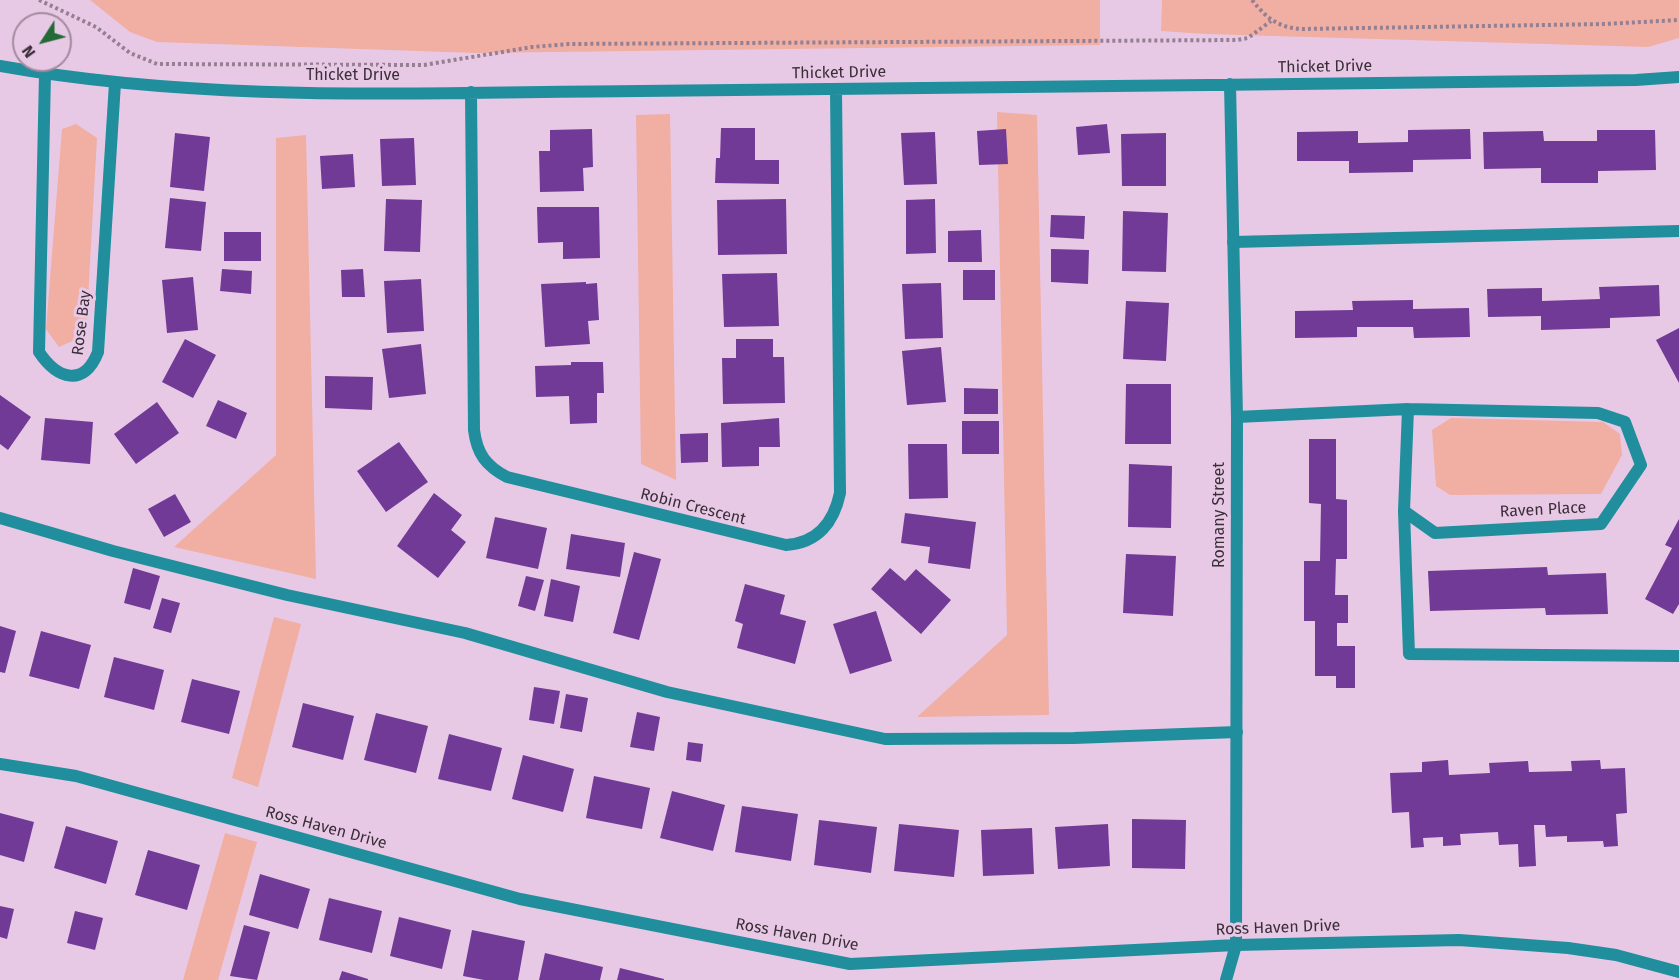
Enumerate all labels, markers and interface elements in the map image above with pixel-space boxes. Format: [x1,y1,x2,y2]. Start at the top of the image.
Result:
north arrow [12,12,72,72]
text: N [18,42,39,62]
street label: Thicket Drive [1278,57,1372,77]
street label: Thicket Drive [792,63,886,83]
street label: Thicket Drive [306,66,400,86]
street label: Rose Bay [68,289,96,357]
street label: Romany Street [1210,462,1230,568]
street label: Robin Crescent [638,485,748,529]
street label: Raven Place [1499,498,1587,522]
street label: Ross Haven Drive [263,803,389,853]
street label: Ross Haven Drive [734,915,860,955]
street label: Ross Haven Drive [1215,916,1341,940]

